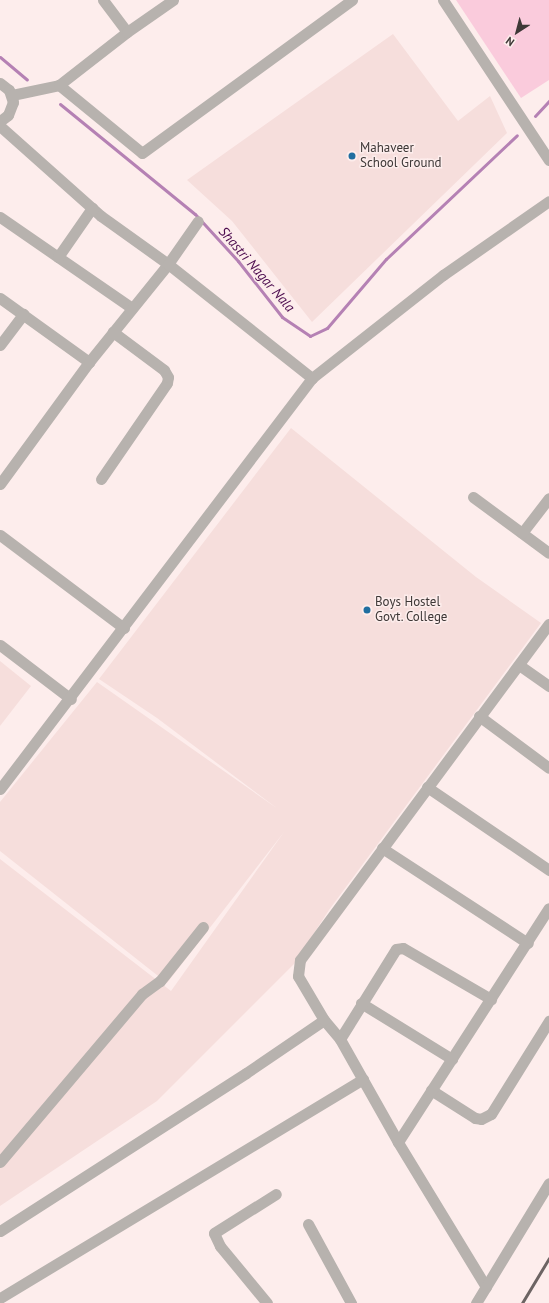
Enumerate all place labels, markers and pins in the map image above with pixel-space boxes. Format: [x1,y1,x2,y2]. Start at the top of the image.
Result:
place label: Mahaveer School Ground [360,141,442,172]
marker: Mahaveer School Ground [347,151,357,161]
place label: Boys Hostel Govt. College [375,595,448,626]
marker: Boys Hostel Govt. College [362,605,372,615]

